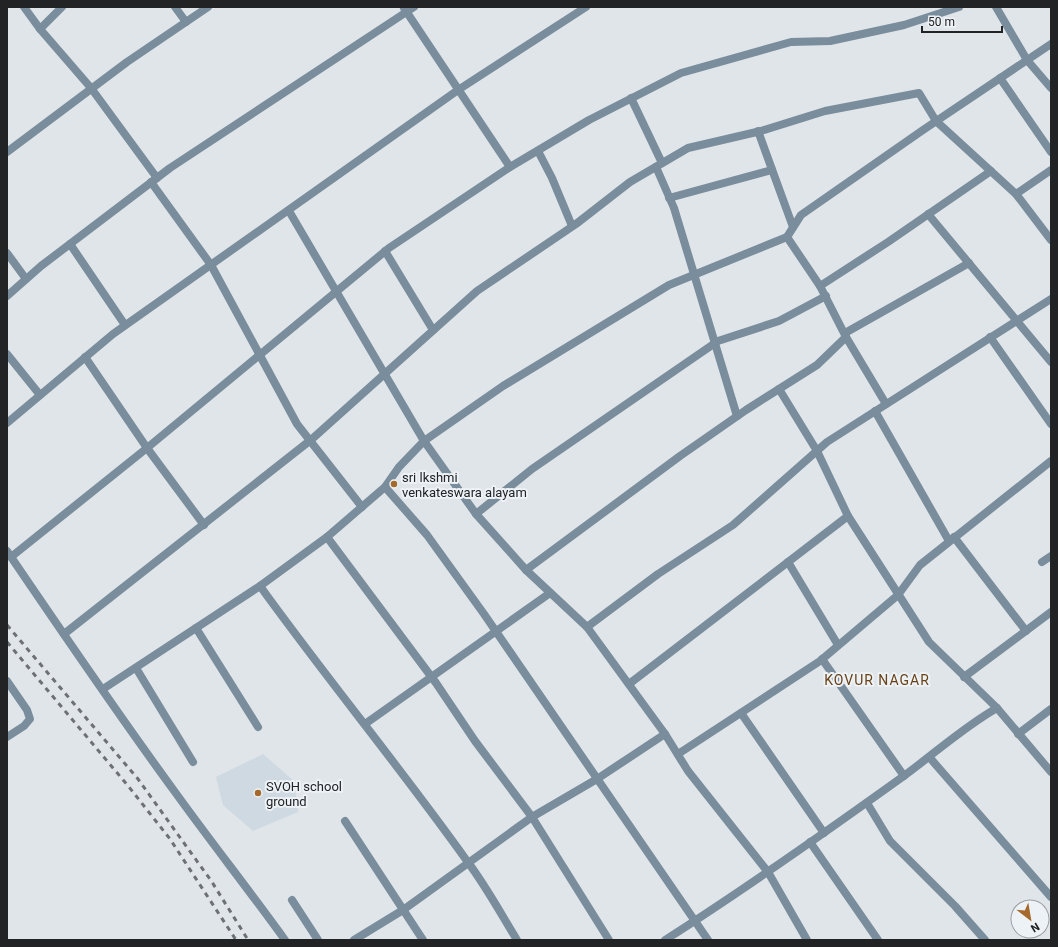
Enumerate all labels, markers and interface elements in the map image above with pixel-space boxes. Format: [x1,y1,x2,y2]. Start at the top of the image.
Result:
scale bar [922,8,1002,34]
text: 50 m [928,15,955,29]
place label: sri lkshmi venkateswara alayam [402,470,527,500]
marker: sri lkshmi venkateswara alayam [389,479,399,489]
district label: KOVUR NAGAR [824,672,930,688]
place label: SVOH school ground [266,779,342,809]
marker: SVOH school ground [253,788,263,798]
north arrow [1010,899,1050,939]
text: N [1028,920,1042,935]

